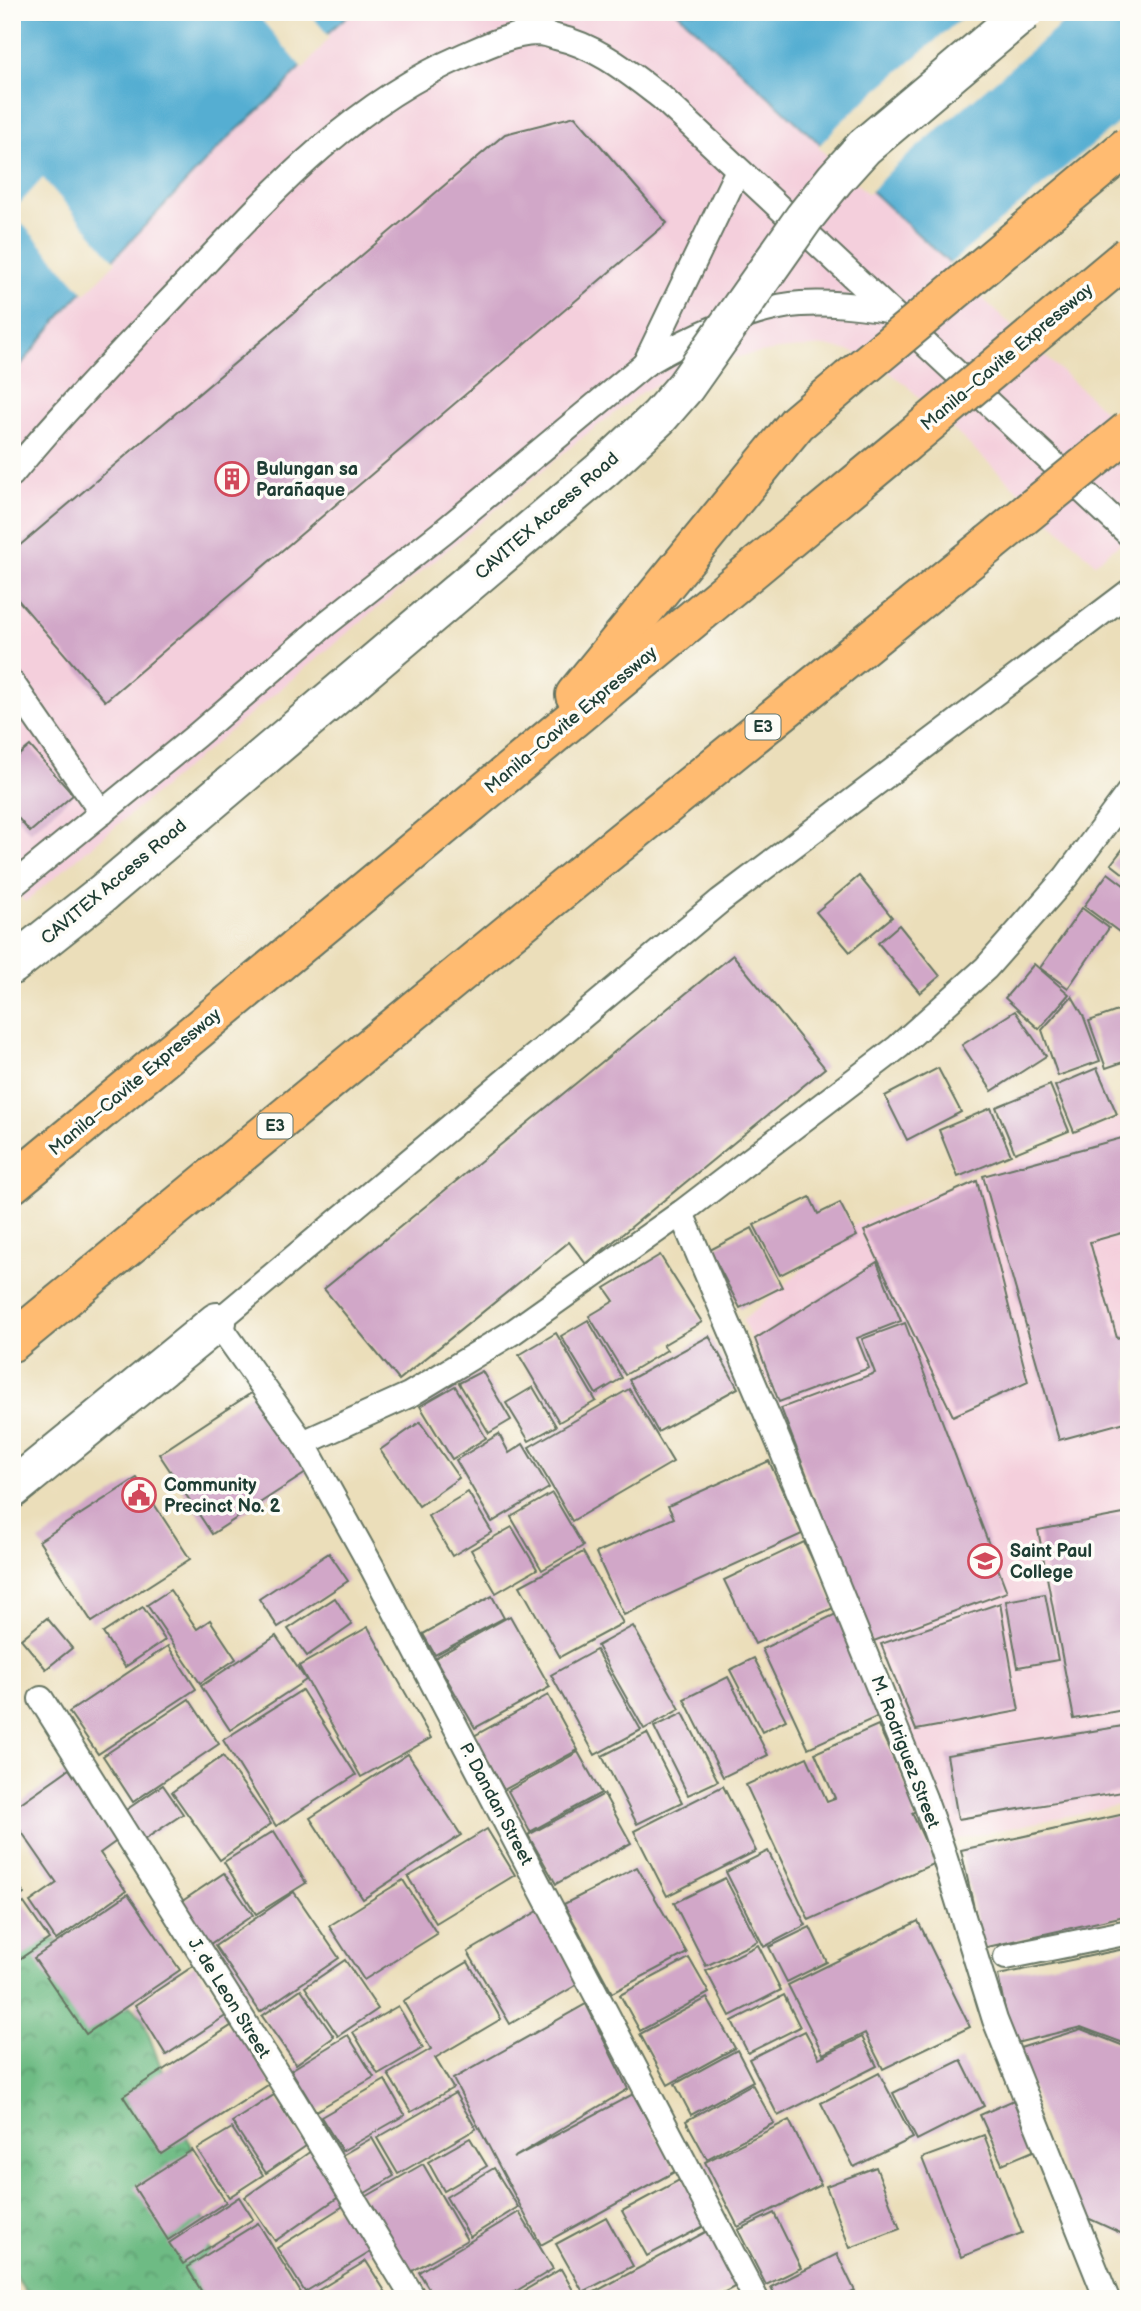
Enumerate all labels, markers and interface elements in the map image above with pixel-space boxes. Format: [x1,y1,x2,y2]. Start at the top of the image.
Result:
street label: Manila–Cavite Expressway [917,278,1098,435]
street label: CAVITEX Access Road [471,448,623,584]
place label: Bulungan sa Parañaque [256,459,358,501]
building icon: Bulungan sa Parañaque [213,460,251,498]
street label: Manila–Cavite Expressway [481,641,662,798]
road number: E3 [746,714,780,740]
street label: CAVITEX Access Road [37,815,191,949]
street label: Manila–Cavite Expressway [45,1003,226,1160]
road number: E3 [258,1114,292,1138]
place label: Community Precinct No. 2 [164,1475,280,1517]
public building icon: Community Precinct No. 2 [120,1476,158,1514]
place label: Saint Paul College [1010,1541,1092,1583]
school or university icon: Saint Paul College [966,1542,1004,1580]
street label: M. Rodriguez Street [866,1673,944,1832]
street label: P. Dandan Street [455,1739,537,1869]
street label: J. de Leon Street [184,1934,275,2062]

